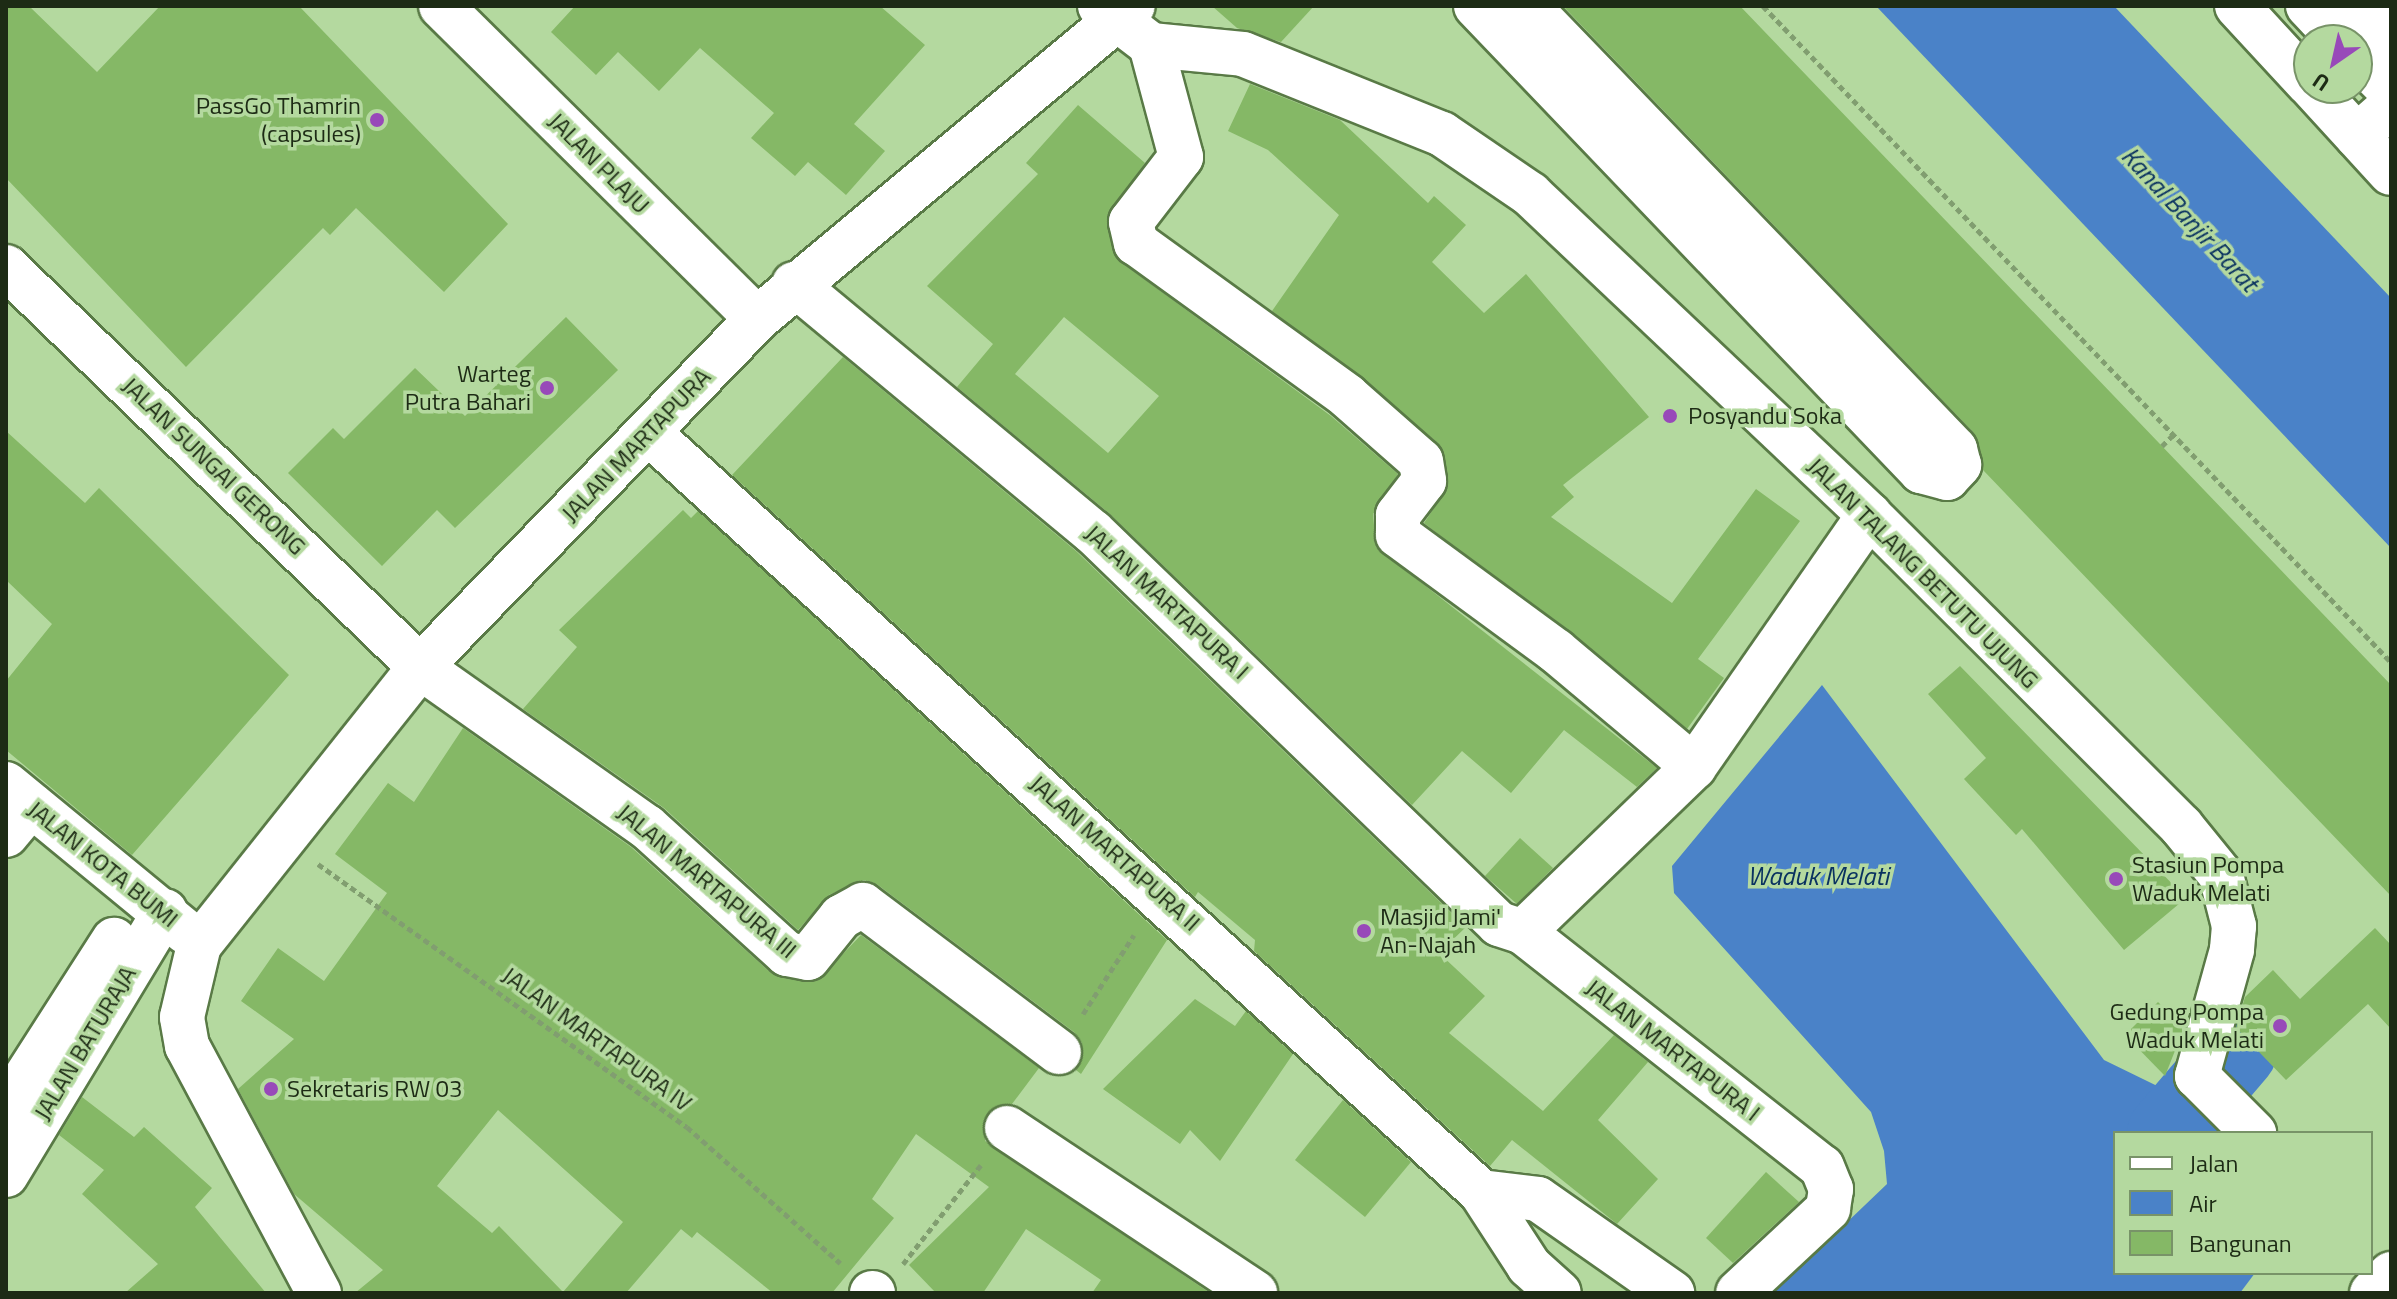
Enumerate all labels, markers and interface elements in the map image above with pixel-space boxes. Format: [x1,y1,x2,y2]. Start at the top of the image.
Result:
north arrow [2293,24,2373,104]
text: U [2305,64,2336,100]
place label: PassGo Thamrin (capsules) [196,92,361,148]
street label: JALAN PLAJU [543,107,655,219]
marker: PassGo Thamrin (capsules) [368,111,386,129]
water label: Kanal Banjir Barat [2115,140,2265,298]
place label: Warteg Putra Bahari [405,360,531,416]
street label: JALAN MARTAPURA [555,362,717,528]
street label: JALAN SUNGAI GERONG [117,371,311,561]
marker: Warteg Putra Bahari [538,379,556,397]
place label: Posyandu Soka [1688,402,1842,430]
marker: Posyandu Soka [1659,405,1681,427]
street label: JALAN TALANG BETUTU UJUNG [1802,452,2044,694]
street label: JALAN MARTAPURA I [1079,519,1255,685]
street label: JALAN MARTAPURA II [1024,769,1206,937]
street label: JALAN KOTA BUMI [22,795,184,933]
street label: JALAN MARTAPURA III [612,798,802,964]
place label: Stasiun Pompa Waduk Melati [2132,851,2284,907]
water label: Waduk Melati [1747,860,1889,892]
marker: Stasiun Pompa Waduk Melati [2107,870,2125,888]
place label: Masjid Jami' An-Najah [1380,903,1501,959]
marker: Masjid Jami' An-Najah [1355,922,1373,940]
street label: JALAN BATURAJA [28,961,142,1125]
street label: JALAN MARTAPURA IV [497,961,697,1117]
street label: JALAN MARTAPURA I [1580,973,1766,1127]
place label: Gedung Pompa Waduk Melati [2110,998,2264,1054]
marker: Gedung Pompa Waduk Melati [2271,1017,2289,1035]
place label: Sekretaris RW 03 [287,1075,462,1103]
marker: Sekretaris RW 03 [262,1080,280,1098]
legend [2113,1131,2373,1275]
text: Jalan [2189,1145,2238,1181]
text: Air [2189,1185,2217,1221]
text: Bangunan [2189,1225,2292,1261]

